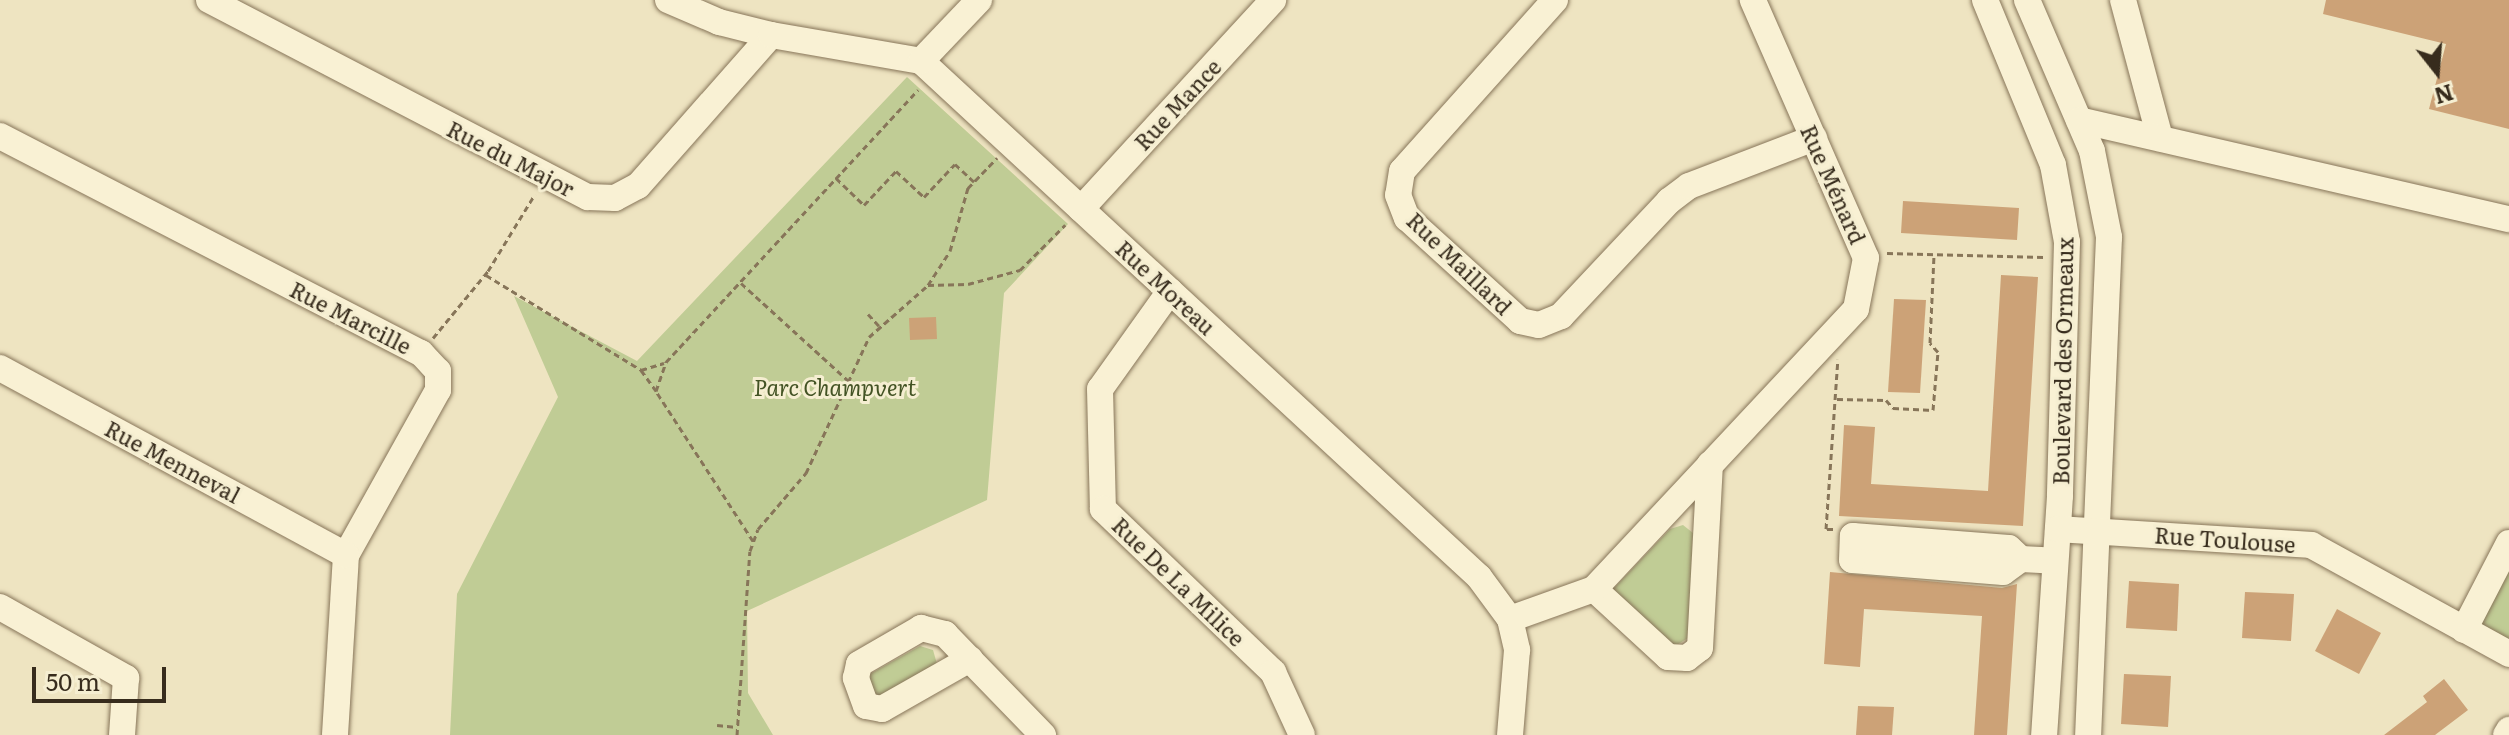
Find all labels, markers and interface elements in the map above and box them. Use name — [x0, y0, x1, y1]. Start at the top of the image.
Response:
north arrow — [2397, 32, 2477, 112]
street label: Rue Mance — [1128, 53, 1226, 155]
text: N — [2431, 77, 2458, 114]
street label: Rue du Major — [443, 115, 579, 201]
street label: Rue Ménard — [1796, 120, 1872, 248]
street label: Rue Maillard — [1402, 206, 1518, 320]
street label: Rue Moreau — [1111, 234, 1221, 340]
street label: Boulevard des Ormeaux — [2047, 237, 2077, 485]
street label: Rue Marcille — [286, 275, 416, 359]
park label: Parc Champvert — [754, 374, 916, 400]
street label: Rue Menneval — [101, 414, 245, 508]
street label: Rue De La Milice — [1107, 511, 1251, 651]
street label: Rue Toulouse — [2154, 521, 2296, 557]
scale bar — [36, 651, 170, 701]
text: 50 m — [46, 663, 100, 698]

